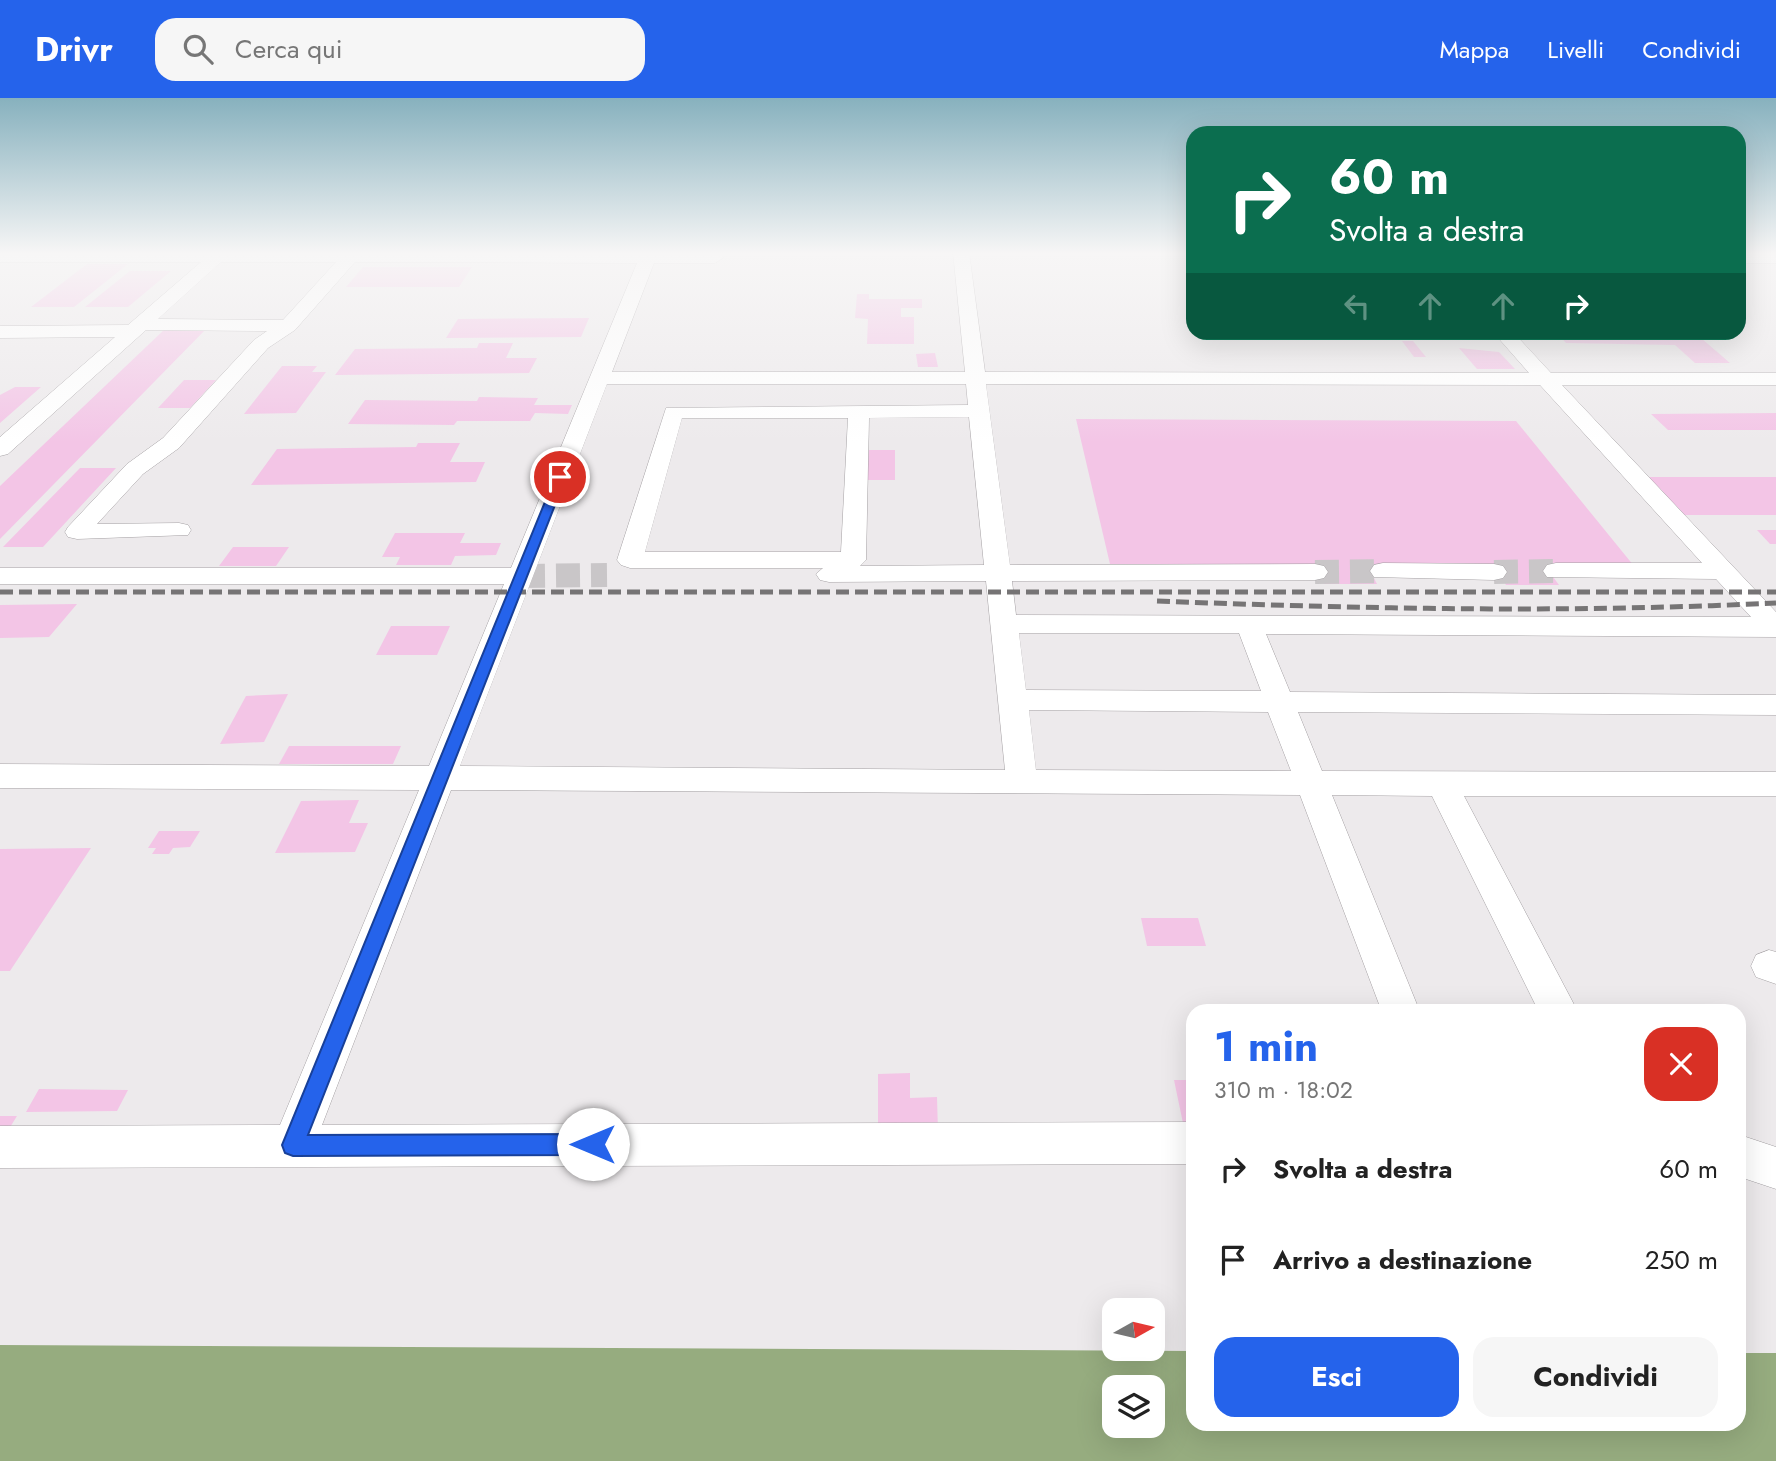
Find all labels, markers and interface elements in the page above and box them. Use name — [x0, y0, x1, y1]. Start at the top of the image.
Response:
search box — [155, 18, 645, 81]
text: Drivr — [35, 26, 113, 73]
icon: search — [179, 30, 217, 68]
text: Cerca qui — [235, 30, 343, 68]
text: Mappa — [1439, 32, 1509, 67]
text: Livelli — [1547, 32, 1604, 67]
text: Condividi — [1642, 32, 1741, 67]
text: 60 m — [1329, 142, 1449, 212]
icon: right — [1214, 154, 1305, 245]
text: Svolta a destra — [1329, 207, 1524, 253]
icon: left — [1338, 287, 1376, 325]
icon: ahead — [1411, 287, 1449, 325]
icon: ahead — [1484, 287, 1522, 325]
icon: right — [1557, 287, 1595, 325]
pin — [530, 447, 590, 507]
icon: arrive — [541, 458, 579, 496]
text: 1 min — [1214, 1016, 1318, 1077]
button: close — [1644, 1027, 1718, 1101]
text: 310 m · 18:02 — [1214, 1073, 1353, 1107]
position arrow — [556, 1107, 630, 1181]
icon: right — [1214, 1150, 1252, 1188]
text: Svolta a destra — [1273, 1150, 1453, 1188]
text: 60 m — [1659, 1150, 1718, 1188]
icon: arrive — [1214, 1241, 1252, 1279]
text: Arrivo a destinazione — [1273, 1241, 1532, 1279]
text: 250 m — [1645, 1241, 1718, 1279]
north arrow — [1102, 1298, 1166, 1362]
map controls — [1102, 1298, 1165, 1438]
button: Esci — [1214, 1337, 1459, 1417]
button: Condividi — [1473, 1337, 1718, 1417]
button: layers — [1102, 1375, 1165, 1438]

